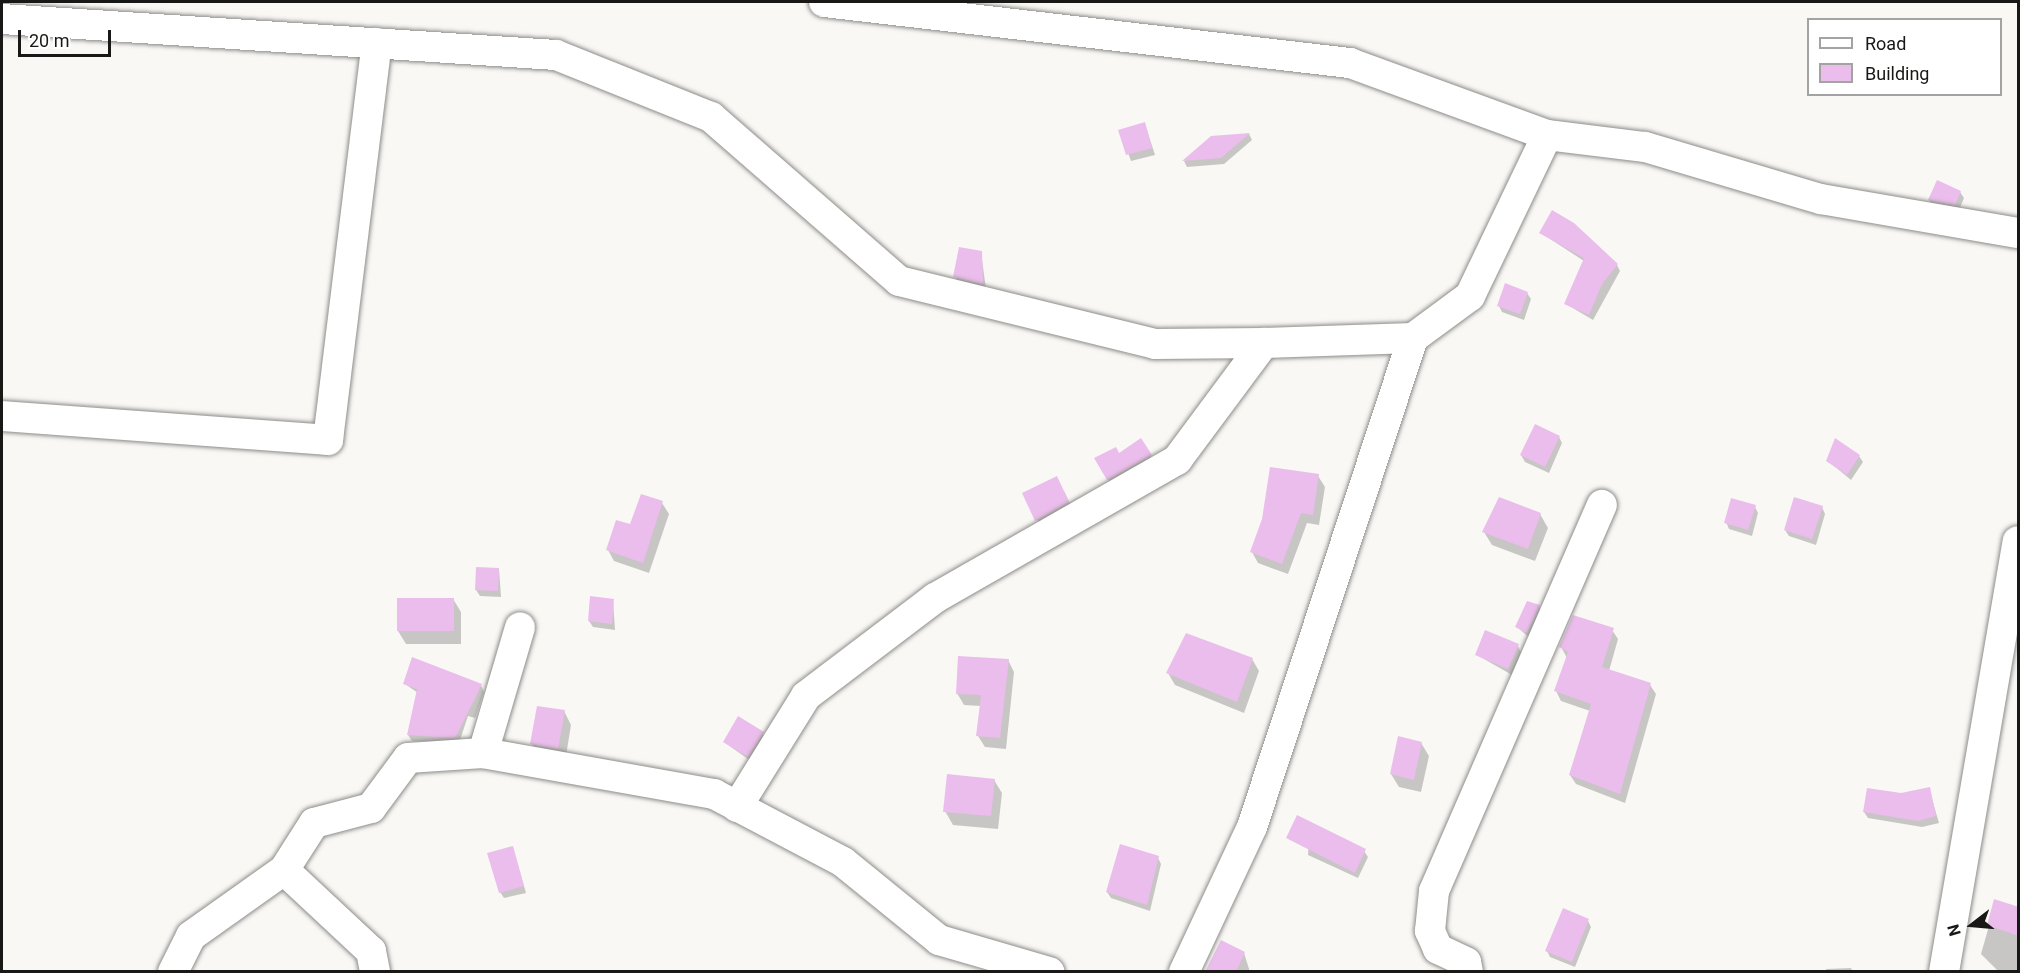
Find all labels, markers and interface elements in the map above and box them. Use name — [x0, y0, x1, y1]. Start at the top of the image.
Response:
scale bar — [21, 18, 114, 56]
legend — [1807, 18, 2002, 96]
text: 20 m — [29, 30, 69, 51]
text: Road — [1865, 33, 1906, 54]
text: Building — [1865, 63, 1929, 84]
north arrow — [1942, 895, 2002, 955]
text: N — [1944, 922, 1965, 938]

